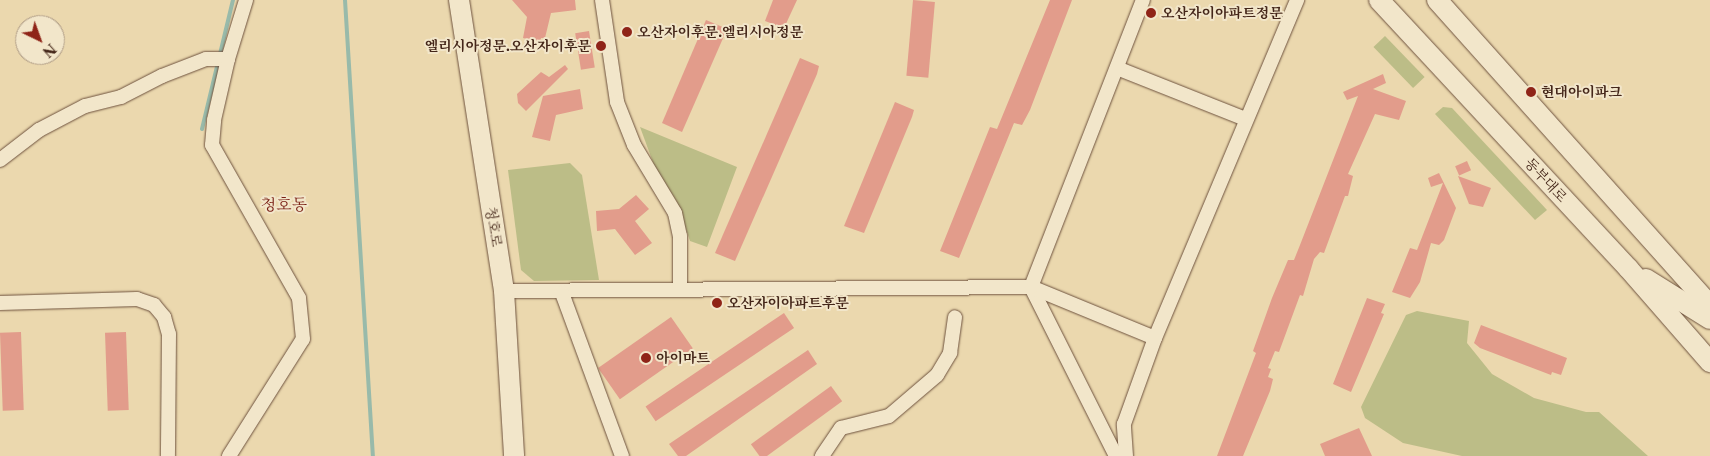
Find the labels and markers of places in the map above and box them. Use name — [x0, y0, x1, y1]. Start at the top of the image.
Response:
place label: 오산자이아파트정문 — [1161, 5, 1283, 21]
marker: 오산자이아파트정문 — [1145, 7, 1157, 19]
place label: 오산자이후문.엘리시아정문 — [637, 24, 803, 40]
marker: 오산자이후문.엘리시아정문 — [621, 26, 633, 38]
place label: 엘리시아정문.오산자이후문 — [425, 38, 591, 54]
marker: 엘리시아정문.오산자이후문 — [595, 40, 607, 52]
place label: 현대아이파크 — [1541, 84, 1622, 100]
marker: 현대아이파크 — [1525, 86, 1537, 98]
place label: 오산자이아파트후문 — [727, 295, 849, 311]
marker: 오산자이아파트후문 — [711, 297, 723, 309]
place label: 아이마트 — [656, 350, 710, 366]
marker: 아이마트 — [640, 352, 652, 364]

